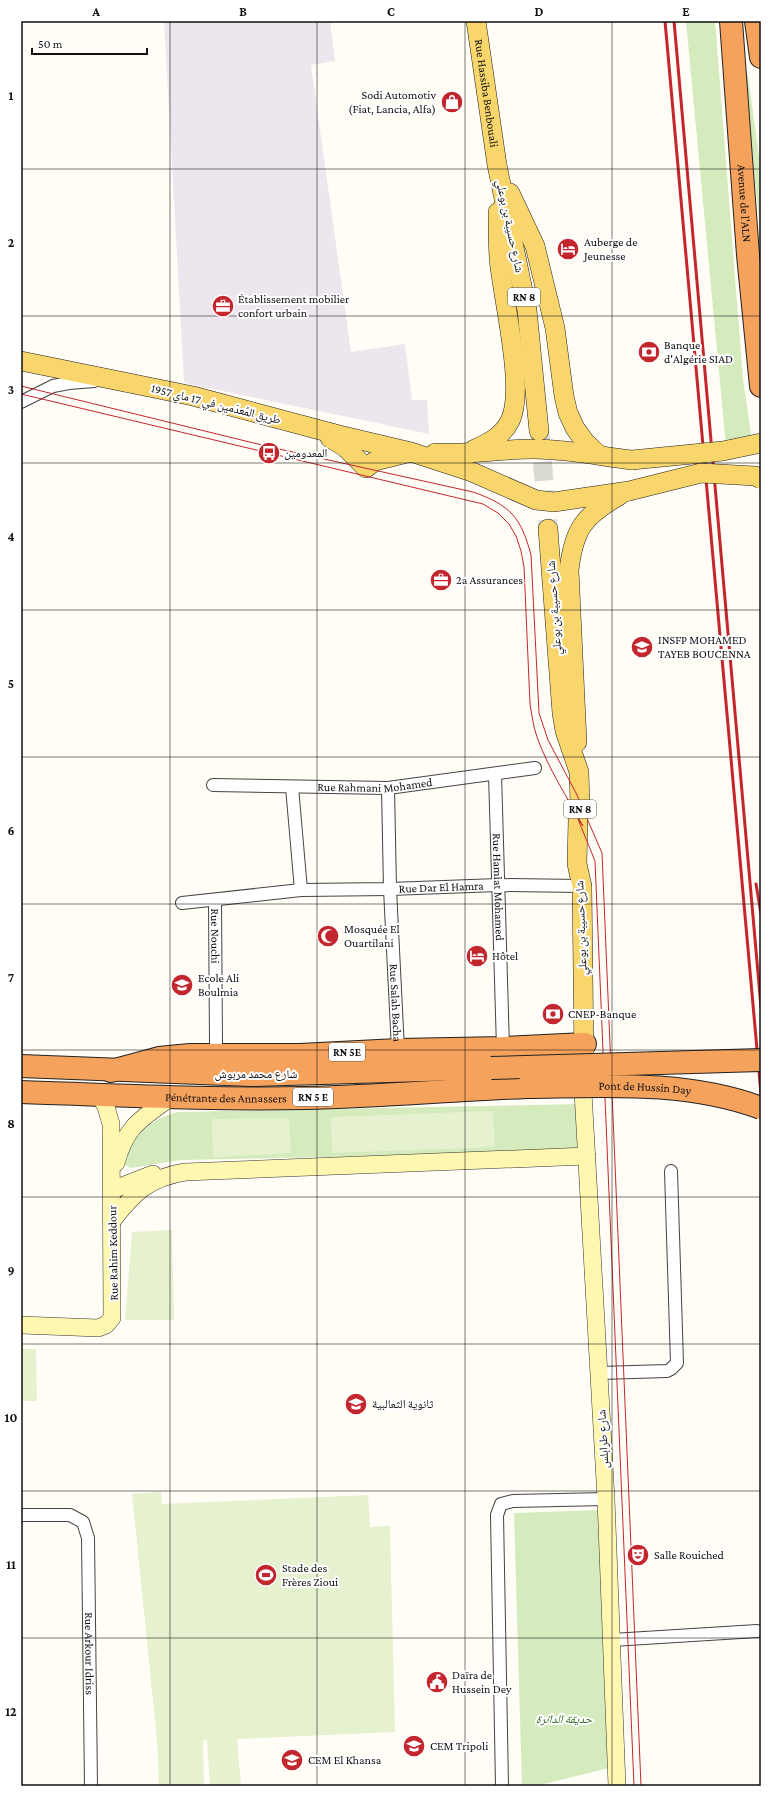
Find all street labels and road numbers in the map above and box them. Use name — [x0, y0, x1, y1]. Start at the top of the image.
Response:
street label: Rue Hassiba Benbouali — [472, 38, 501, 148]
street label: Avenue de l'ALN — [734, 164, 754, 243]
street label: شارع حسيبة بن بوعلي — [490, 178, 527, 275]
road number: RN 8 — [508, 288, 540, 306]
street label: طريق المُعدَمين في 17 ماي 1957 — [149, 381, 282, 430]
street label: شارع حسيبة بن بوعلي — [544, 560, 567, 656]
street label: Rue Rahmani Mohamed — [317, 775, 434, 796]
road number: RN 8 — [564, 800, 596, 818]
street label: Rue Hamlat Mohamed — [490, 833, 507, 942]
street label: Rue Dar El Hamra — [398, 879, 484, 896]
street label: شارع حسيبة بن بوعلي — [572, 880, 593, 976]
street label: Rue Nouchi — [208, 908, 222, 964]
street label: Rue Salah Bacha — [387, 963, 405, 1043]
road number: RN 5E — [329, 1043, 365, 1061]
street label: شارع محمد مربوش — [215, 1067, 298, 1082]
street label: Pont de Hussin Day — [599, 1079, 693, 1098]
road number: RN 5 E — [293, 1088, 333, 1106]
street label: Pénétrante des Annassers — [165, 1090, 287, 1105]
street label: Rue Rahim Keddour — [105, 1205, 121, 1301]
street label: شارع طرابلس — [594, 1409, 613, 1469]
street label: Rue Arkour Idriss — [82, 1612, 97, 1695]

